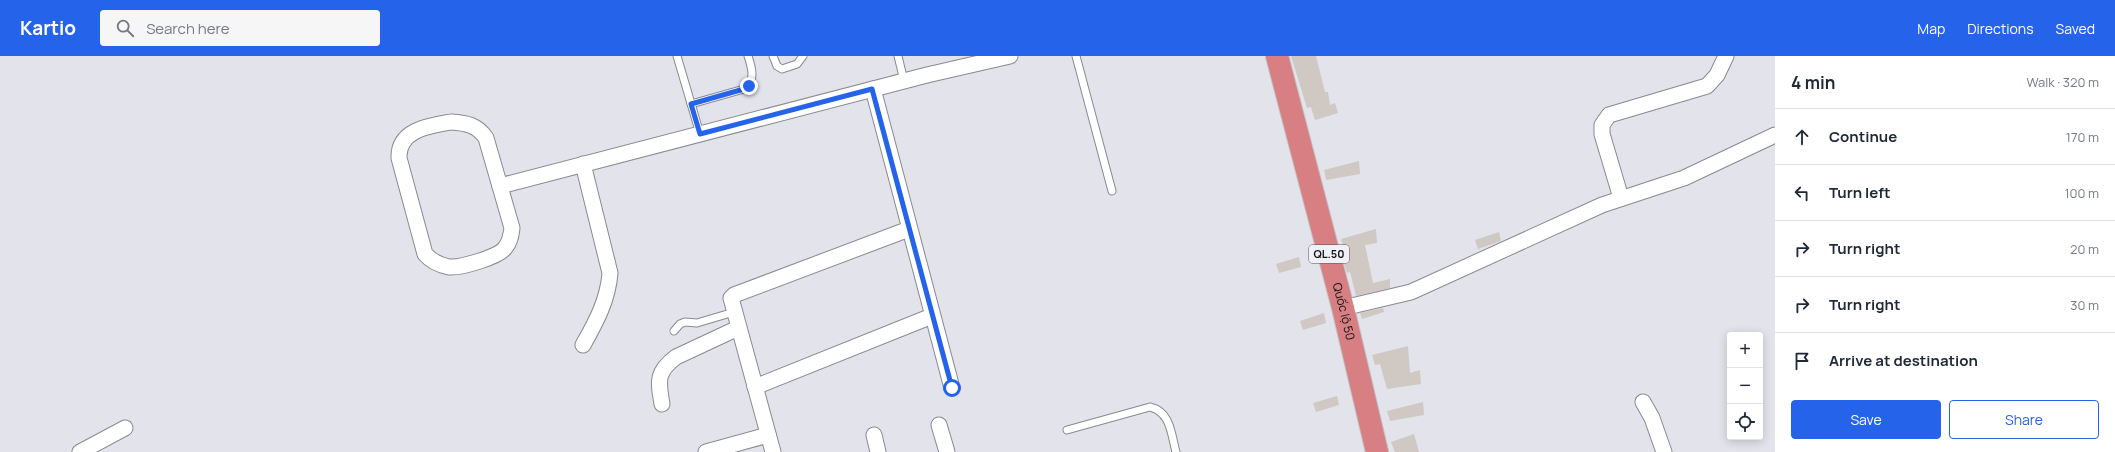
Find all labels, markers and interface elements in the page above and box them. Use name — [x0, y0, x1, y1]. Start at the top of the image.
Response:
search box — [100, 10, 380, 46]
text: Kartio — [20, 15, 76, 41]
icon: search — [114, 17, 136, 39]
text: Search here — [146, 18, 230, 39]
text: Map — [1917, 19, 1945, 38]
text: Directions — [1967, 19, 2034, 38]
text: Saved — [2056, 19, 2095, 38]
text: 4 min — [1791, 71, 1835, 94]
text: Walk · 320 m — [2026, 73, 2099, 91]
route end — [740, 77, 758, 95]
icon: ahead — [1791, 126, 1813, 148]
text: Continue — [1829, 126, 1897, 147]
text: 170 m — [2066, 128, 2099, 146]
icon: left — [1791, 182, 1813, 204]
text: Turn left — [1829, 182, 1891, 203]
text: 100 m — [2064, 184, 2099, 202]
icon: right — [1791, 238, 1813, 260]
text: Turn right — [1829, 238, 1900, 259]
text: 20 m — [2070, 240, 2099, 258]
road number: QL.50 — [1309, 245, 1349, 263]
street label: Quốc lộ 50 — [1329, 281, 1359, 342]
icon: right — [1791, 294, 1813, 316]
text: Turn right — [1829, 294, 1900, 315]
text: 30 m — [2070, 296, 2099, 314]
map controls — [1727, 332, 1763, 440]
button: + — [1727, 332, 1763, 368]
icon: arrive — [1791, 350, 1813, 372]
text: Arrive at destination — [1829, 350, 1978, 371]
button: − — [1727, 368, 1763, 404]
route start — [943, 379, 961, 397]
button: Save — [1791, 400, 1941, 439]
button: Share — [1949, 400, 2099, 439]
button: locate — [1727, 404, 1763, 440]

